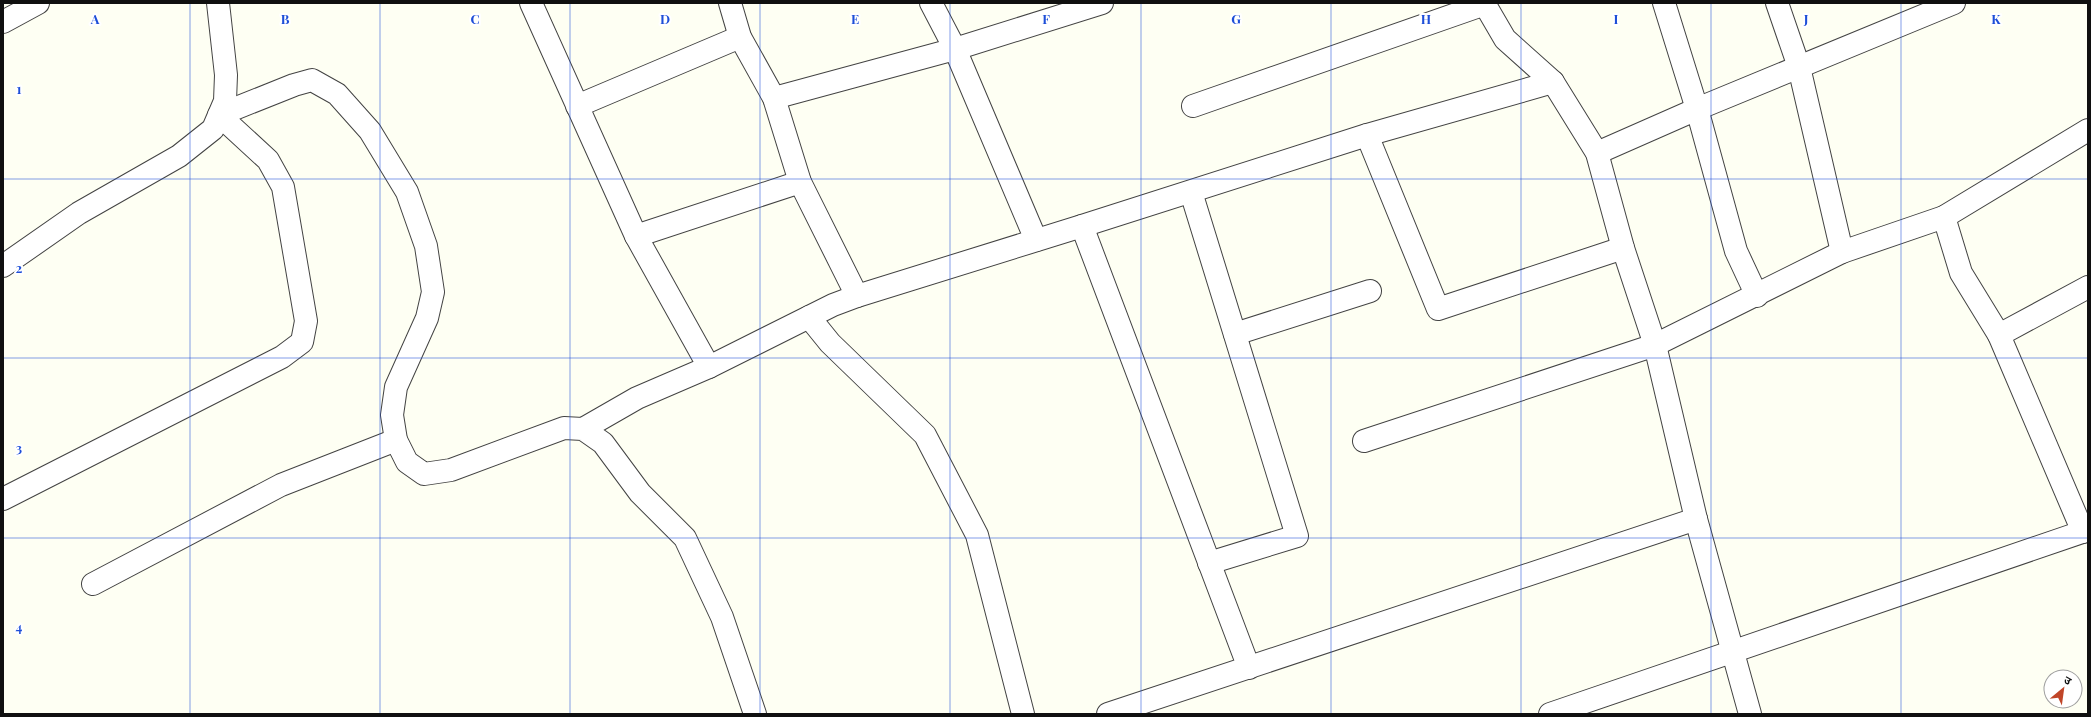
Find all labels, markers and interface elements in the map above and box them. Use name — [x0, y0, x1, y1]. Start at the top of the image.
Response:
text: A — [90, 10, 100, 27]
text: B — [281, 10, 290, 27]
text: C — [470, 10, 480, 27]
text: D — [660, 10, 670, 27]
text: E — [851, 10, 859, 27]
text: F — [1042, 10, 1050, 27]
text: G — [1231, 10, 1241, 27]
text: H — [1421, 10, 1431, 27]
text: I — [1614, 10, 1619, 27]
text: J — [1803, 10, 1809, 27]
text: K — [1991, 10, 2001, 27]
text: 1 — [17, 80, 22, 97]
text: 2 — [16, 259, 23, 276]
text: 3 — [16, 439, 22, 456]
text: 4 — [16, 618, 23, 635]
north arrow — [2043, 669, 2083, 709]
text: उ — [2062, 672, 2075, 688]

